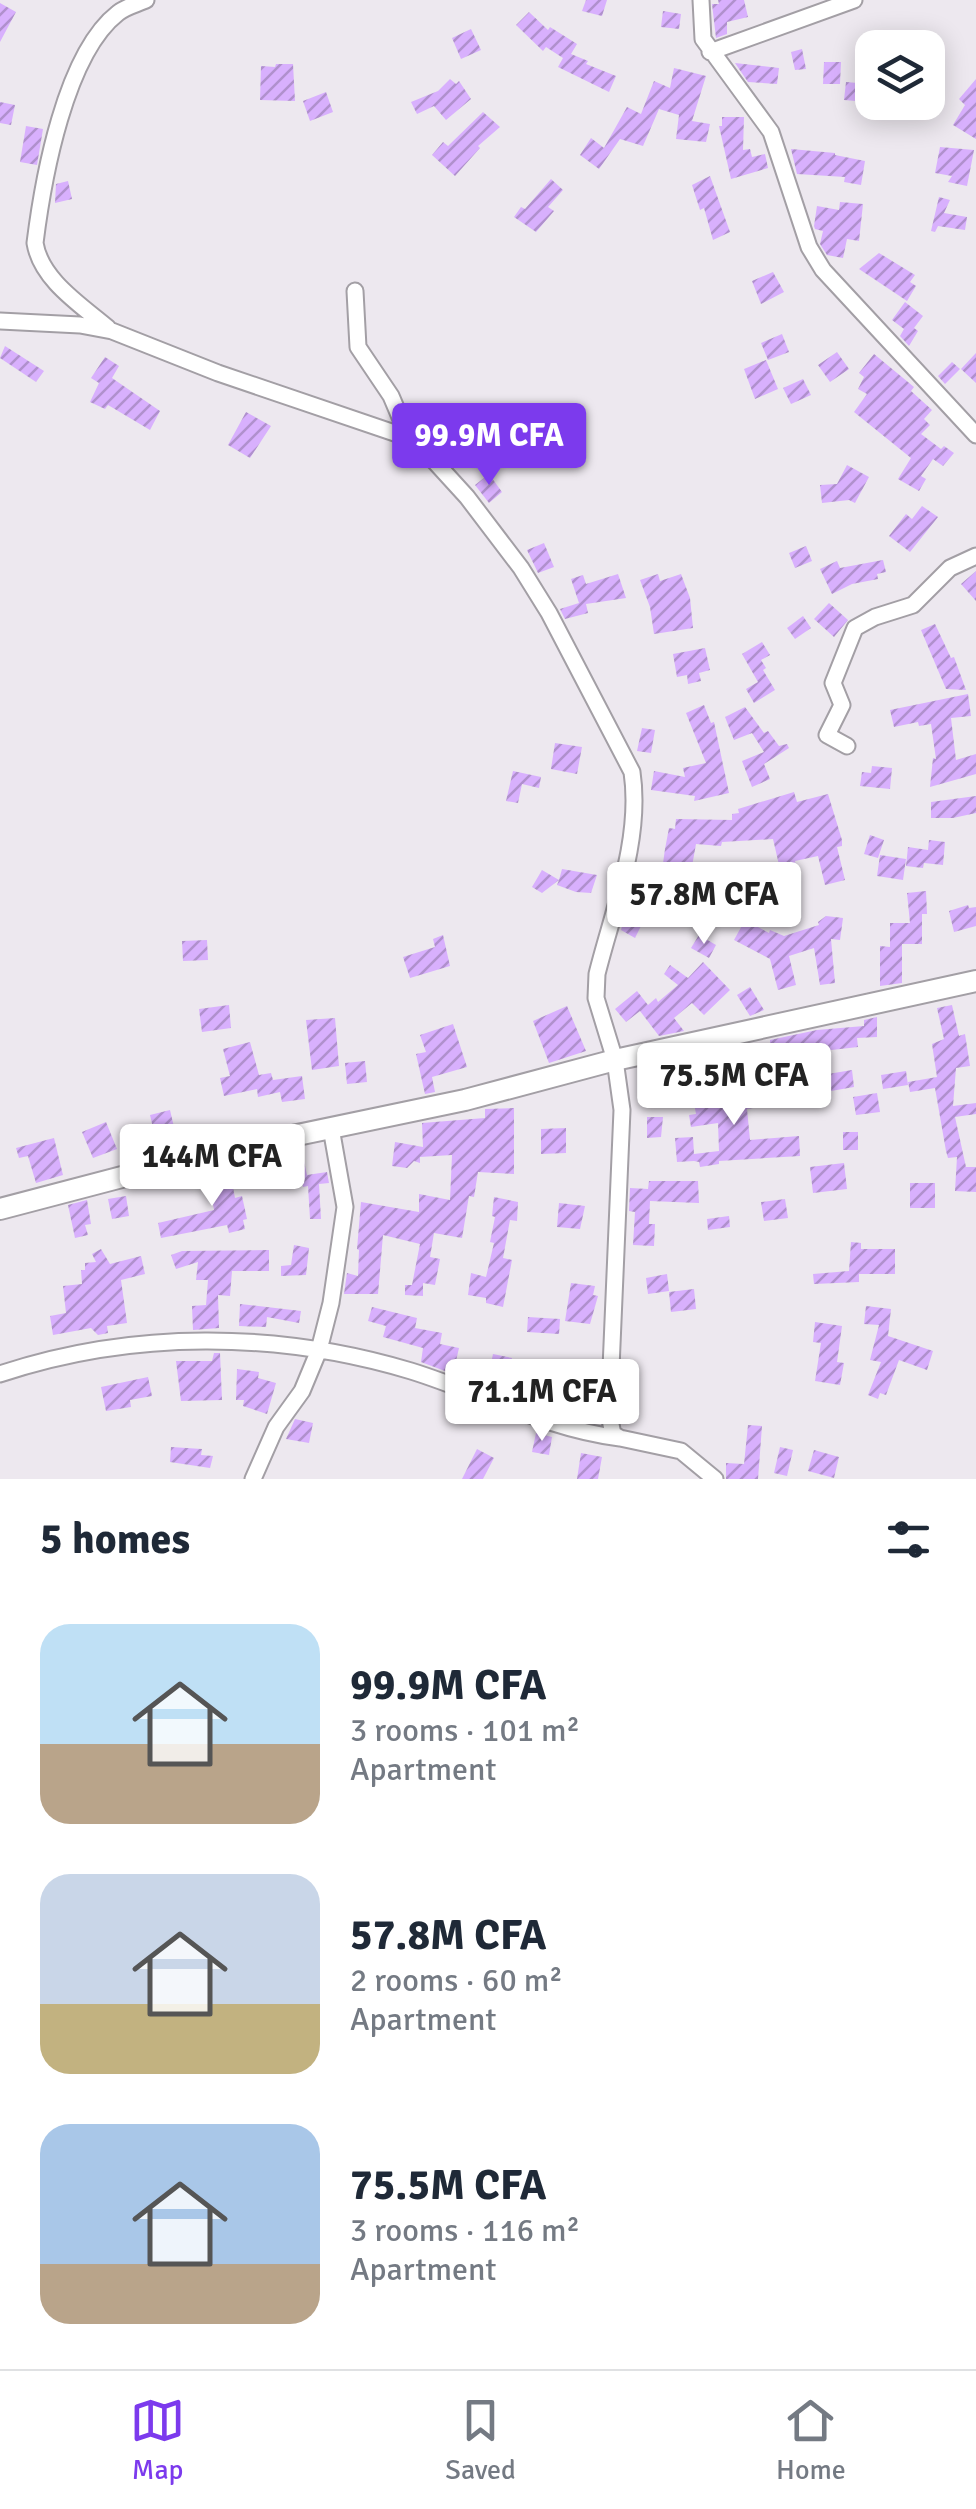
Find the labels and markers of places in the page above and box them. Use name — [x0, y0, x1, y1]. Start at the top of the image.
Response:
pin: 99.9M CFA — [375, 403, 603, 488]
pin: 57.8M CFA — [590, 862, 818, 947]
pin: 75.5M CFA — [620, 1043, 848, 1128]
pin: 144M CFA — [109, 1124, 315, 1209]
pin: 71.1M CFA — [428, 1359, 656, 1444]

